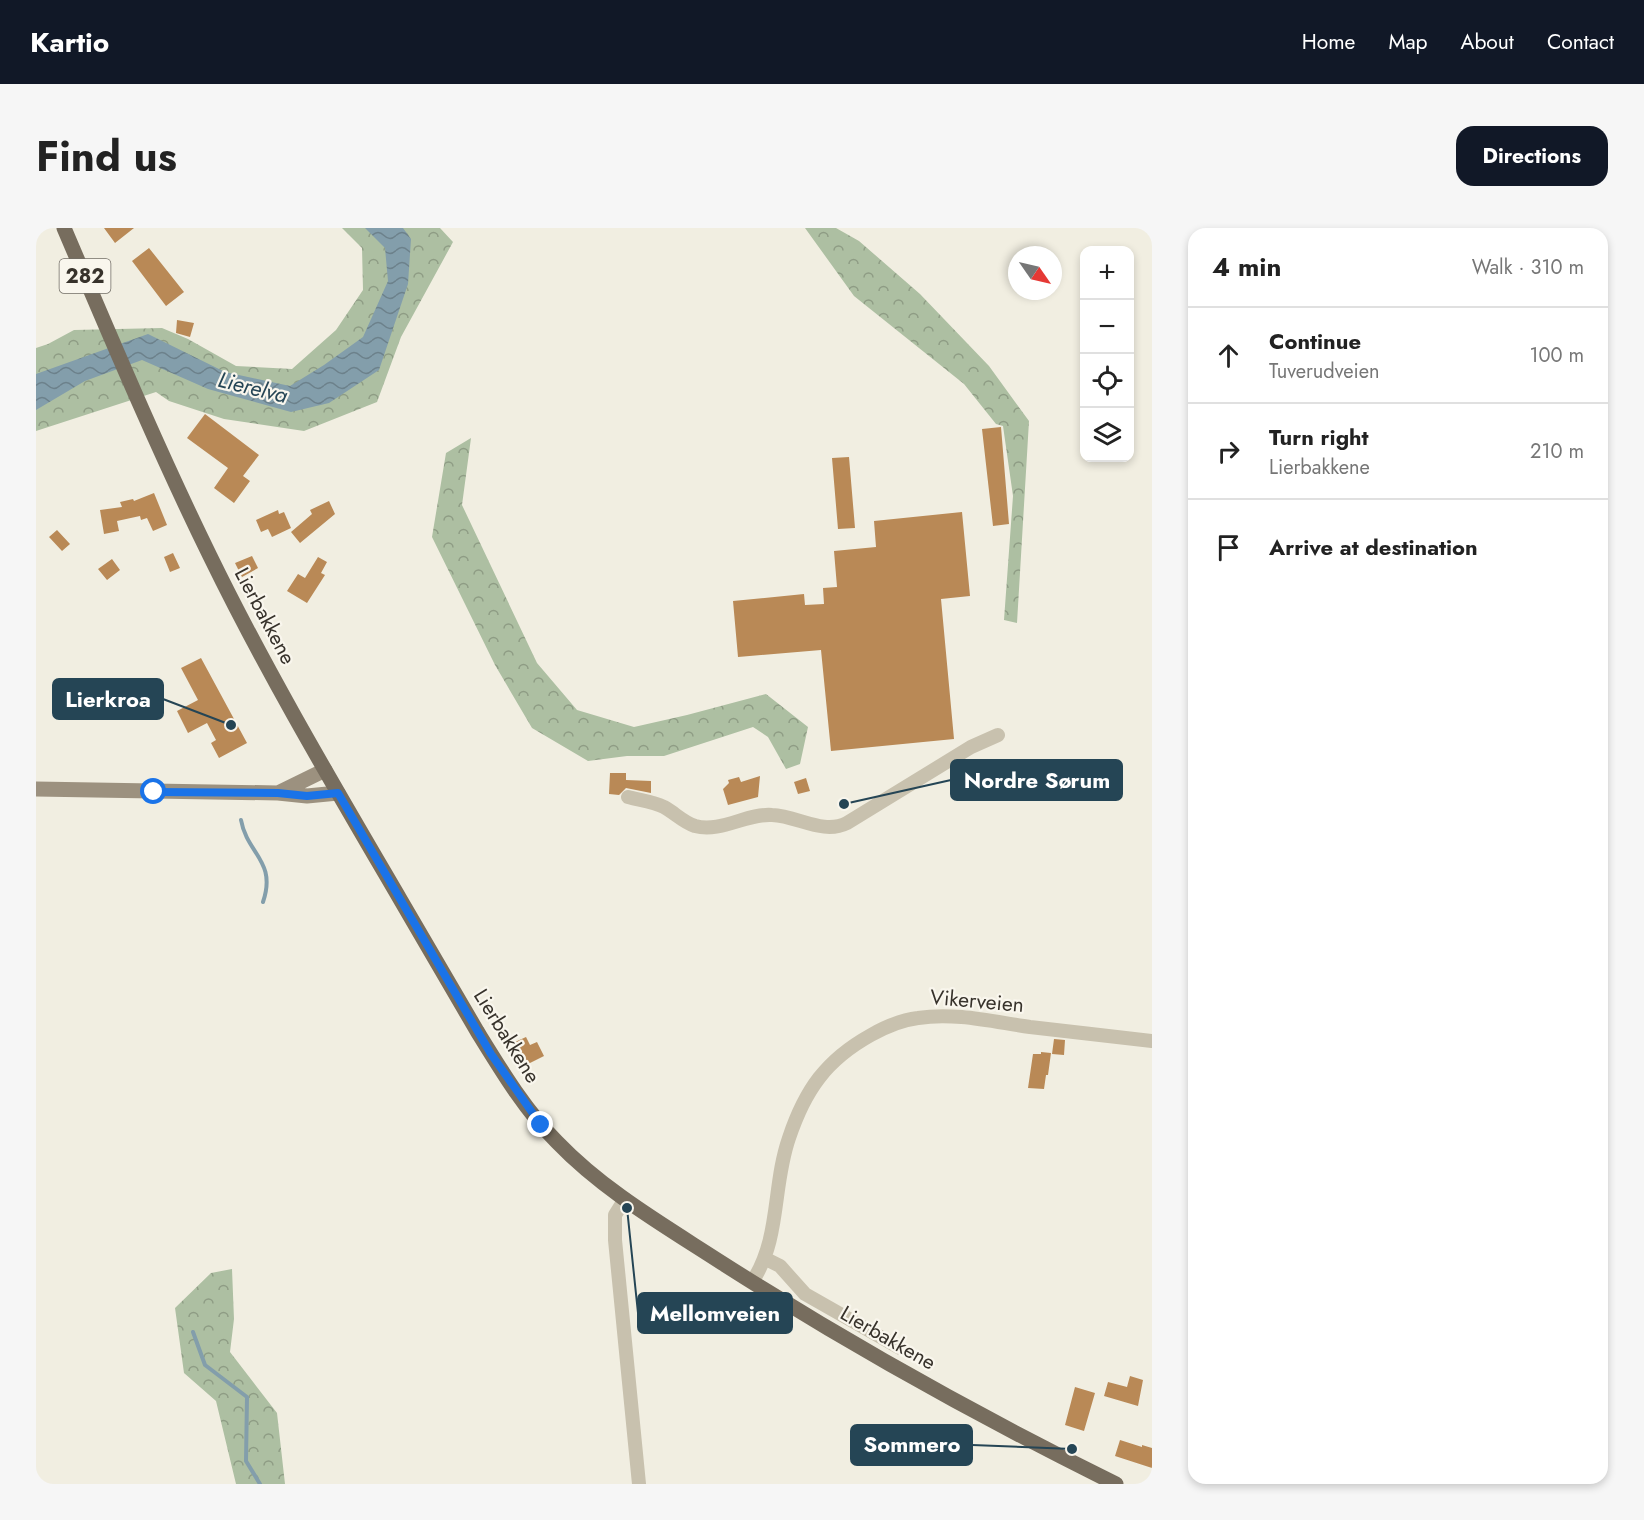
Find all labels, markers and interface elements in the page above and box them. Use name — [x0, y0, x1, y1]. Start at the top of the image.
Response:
text: Kartio — [30, 22, 109, 63]
text: Home — [1302, 27, 1355, 57]
text: Map — [1388, 27, 1428, 57]
text: About — [1461, 27, 1514, 57]
text: Contact — [1547, 27, 1614, 57]
text: Find us — [36, 126, 177, 187]
button: Directions — [1456, 126, 1608, 186]
north arrow — [1008, 246, 1062, 300]
map controls — [1080, 246, 1134, 462]
button: + — [1080, 246, 1134, 300]
text: 4 min — [1212, 248, 1281, 286]
text: Walk · 310 m — [1472, 253, 1584, 282]
road number: 282 — [59, 259, 110, 293]
button: − — [1080, 300, 1134, 354]
text: Continue — [1269, 325, 1361, 357]
icon: ahead — [1212, 339, 1245, 372]
text: 100 m — [1529, 341, 1584, 370]
button: locate — [1080, 354, 1134, 408]
text: Tuverudveien — [1269, 357, 1380, 386]
water label: Lierelva — [215, 363, 291, 411]
button: layers — [1080, 408, 1134, 462]
text: Turn right — [1269, 421, 1369, 453]
icon: right — [1212, 435, 1245, 468]
text: 210 m — [1530, 437, 1584, 466]
text: Lierbakkene — [1269, 453, 1370, 482]
icon: arrive — [1212, 531, 1245, 564]
text: Arrive at destination — [1269, 531, 1478, 563]
street label: Lierbakkene — [227, 562, 303, 670]
callout: Lierkroa — [53, 679, 163, 719]
text: Lierkroa — [65, 683, 151, 715]
callout: Nordre Sørum — [951, 760, 1122, 800]
text: Nordre Sørum — [964, 764, 1110, 796]
route start — [140, 778, 166, 804]
street label: Vikerveien — [929, 982, 1025, 1020]
street label: Lierbakkene — [466, 983, 548, 1089]
route end — [527, 1111, 553, 1137]
callout: Mellomveien — [638, 1293, 792, 1333]
text: Mellomveien — [650, 1297, 780, 1329]
street label: Lierbakkene — [835, 1299, 941, 1378]
callout: Sommero — [851, 1425, 972, 1465]
text: Sommero — [863, 1428, 961, 1460]

